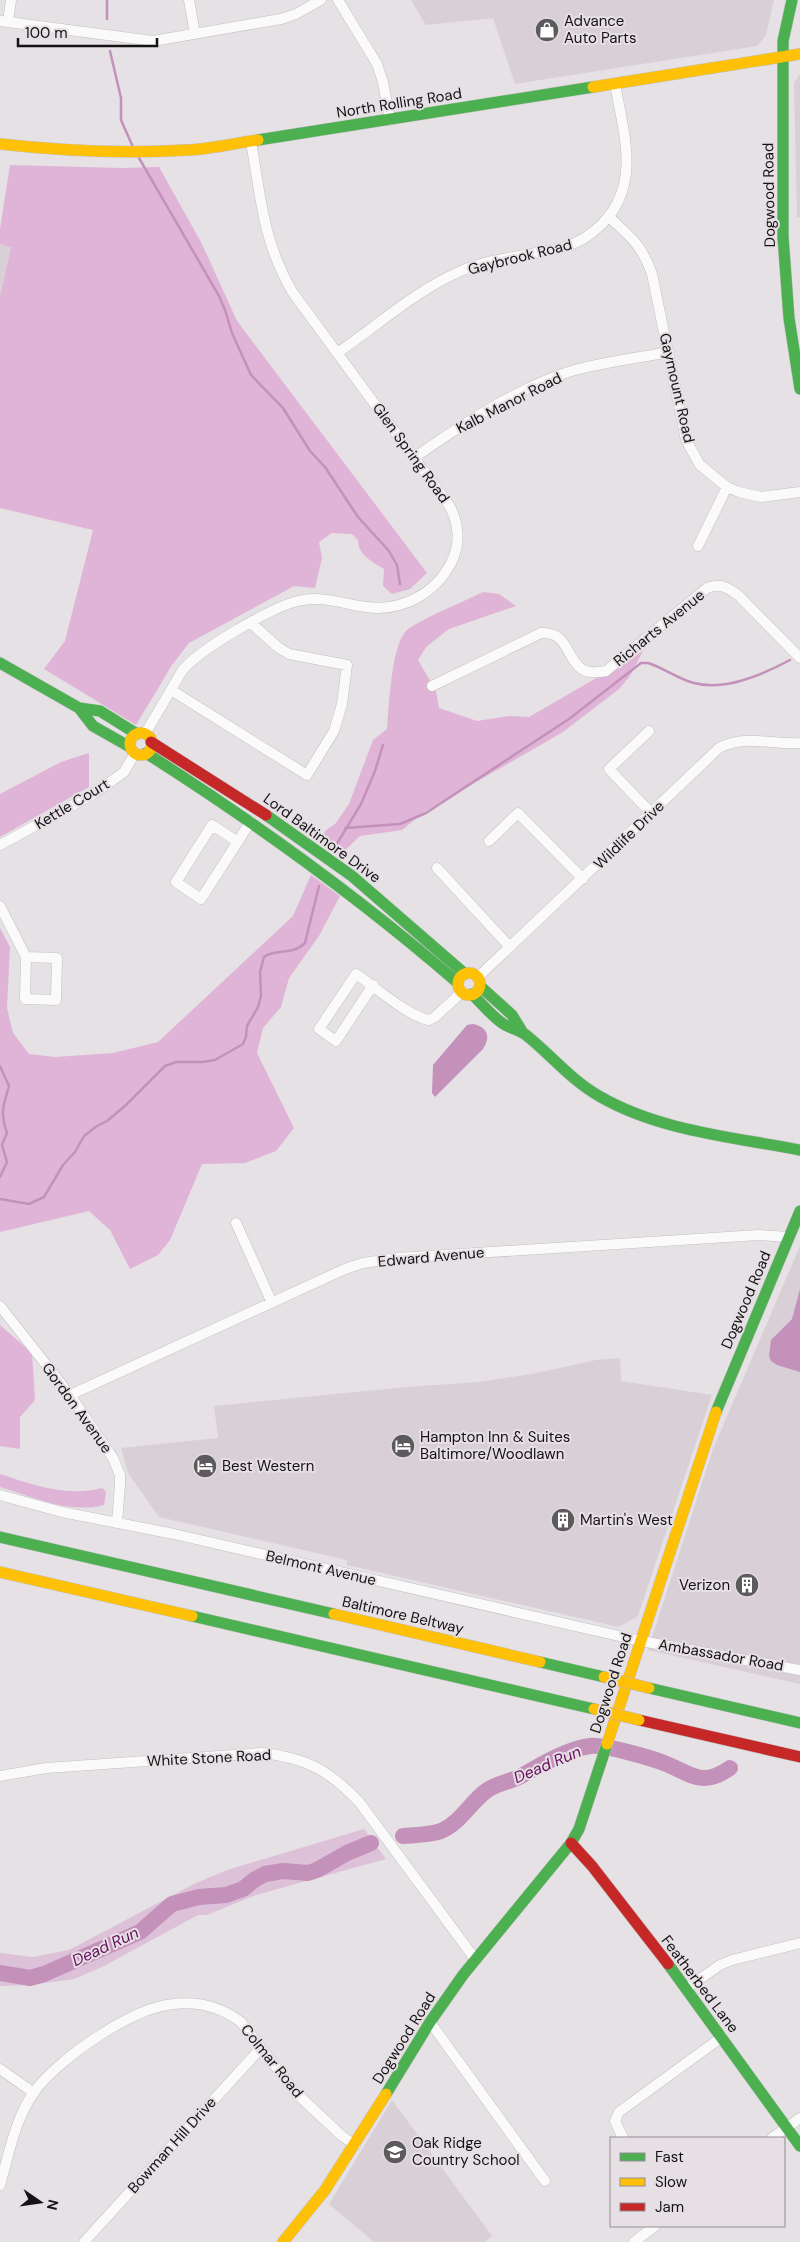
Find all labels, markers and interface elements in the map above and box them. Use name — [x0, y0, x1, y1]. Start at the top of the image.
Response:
place label: Advance Auto Parts — [564, 11, 636, 48]
scale bar — [18, 15, 156, 47]
shop icon: Advance Auto Parts — [534, 17, 560, 43]
text: 100 m — [25, 23, 68, 43]
street label: North Rolling Road — [335, 83, 463, 123]
street label: Dogwood Road — [758, 143, 780, 247]
street label: Gaybrook Road — [466, 234, 574, 280]
street label: Gaymount Road — [655, 331, 699, 445]
street label: Kalb Manor Road — [453, 368, 565, 438]
street label: Glen Spring Road — [368, 399, 454, 507]
street label: Richarts Avenue — [609, 585, 709, 671]
street label: Kettle Court — [31, 774, 113, 834]
street label: Lord Baltimore Drive — [259, 789, 385, 887]
street label: Wildlife Drive — [589, 796, 669, 874]
street label: Edward Avenue — [377, 1242, 485, 1272]
street label: Dogwood Road — [716, 1248, 776, 1352]
street label: Gordon Avenue — [37, 1359, 117, 1457]
place label: Hampton Inn & Suites Baltimore/Woodlawn — [420, 1427, 570, 1464]
hotel icon: Hampton Inn & Suites Baltimore/Woodlawn — [390, 1433, 416, 1459]
hotel icon: Best Western — [192, 1453, 218, 1479]
place label: Best Western — [222, 1456, 314, 1476]
building icon: Martin's West — [550, 1507, 576, 1533]
place label: Martin's West — [580, 1510, 673, 1530]
street label: Belmont Avenue — [264, 1546, 378, 1590]
building icon: Verizon — [734, 1572, 760, 1598]
place label: Verizon — [679, 1575, 730, 1595]
street label: Baltimore Beltway — [340, 1591, 466, 1639]
street label: Dogwood Road — [585, 1630, 637, 1736]
street label: Ambassador Road — [657, 1634, 785, 1676]
water label: Dead Run — [510, 1741, 584, 1788]
street label: White Stone Road — [146, 1745, 272, 1771]
water label: Dead Run — [68, 1922, 142, 1971]
street label: Featherbed Lane — [657, 1931, 743, 2037]
street label: Dogwood Road — [368, 1988, 440, 2088]
street label: Colmar Road — [236, 2020, 308, 2102]
street label: Bowman Hill Drive — [123, 2093, 221, 2197]
place label: Oak Ridge Country School — [412, 2133, 520, 2170]
legend — [610, 2137, 785, 2227]
school or university icon: Oak Ridge Country School — [382, 2139, 408, 2165]
text: Fast — [655, 2147, 684, 2167]
text: Slow — [655, 2172, 688, 2192]
north arrow — [15, 2177, 65, 2227]
text: Jam — [655, 2197, 684, 2217]
text: N — [43, 2198, 63, 2212]

